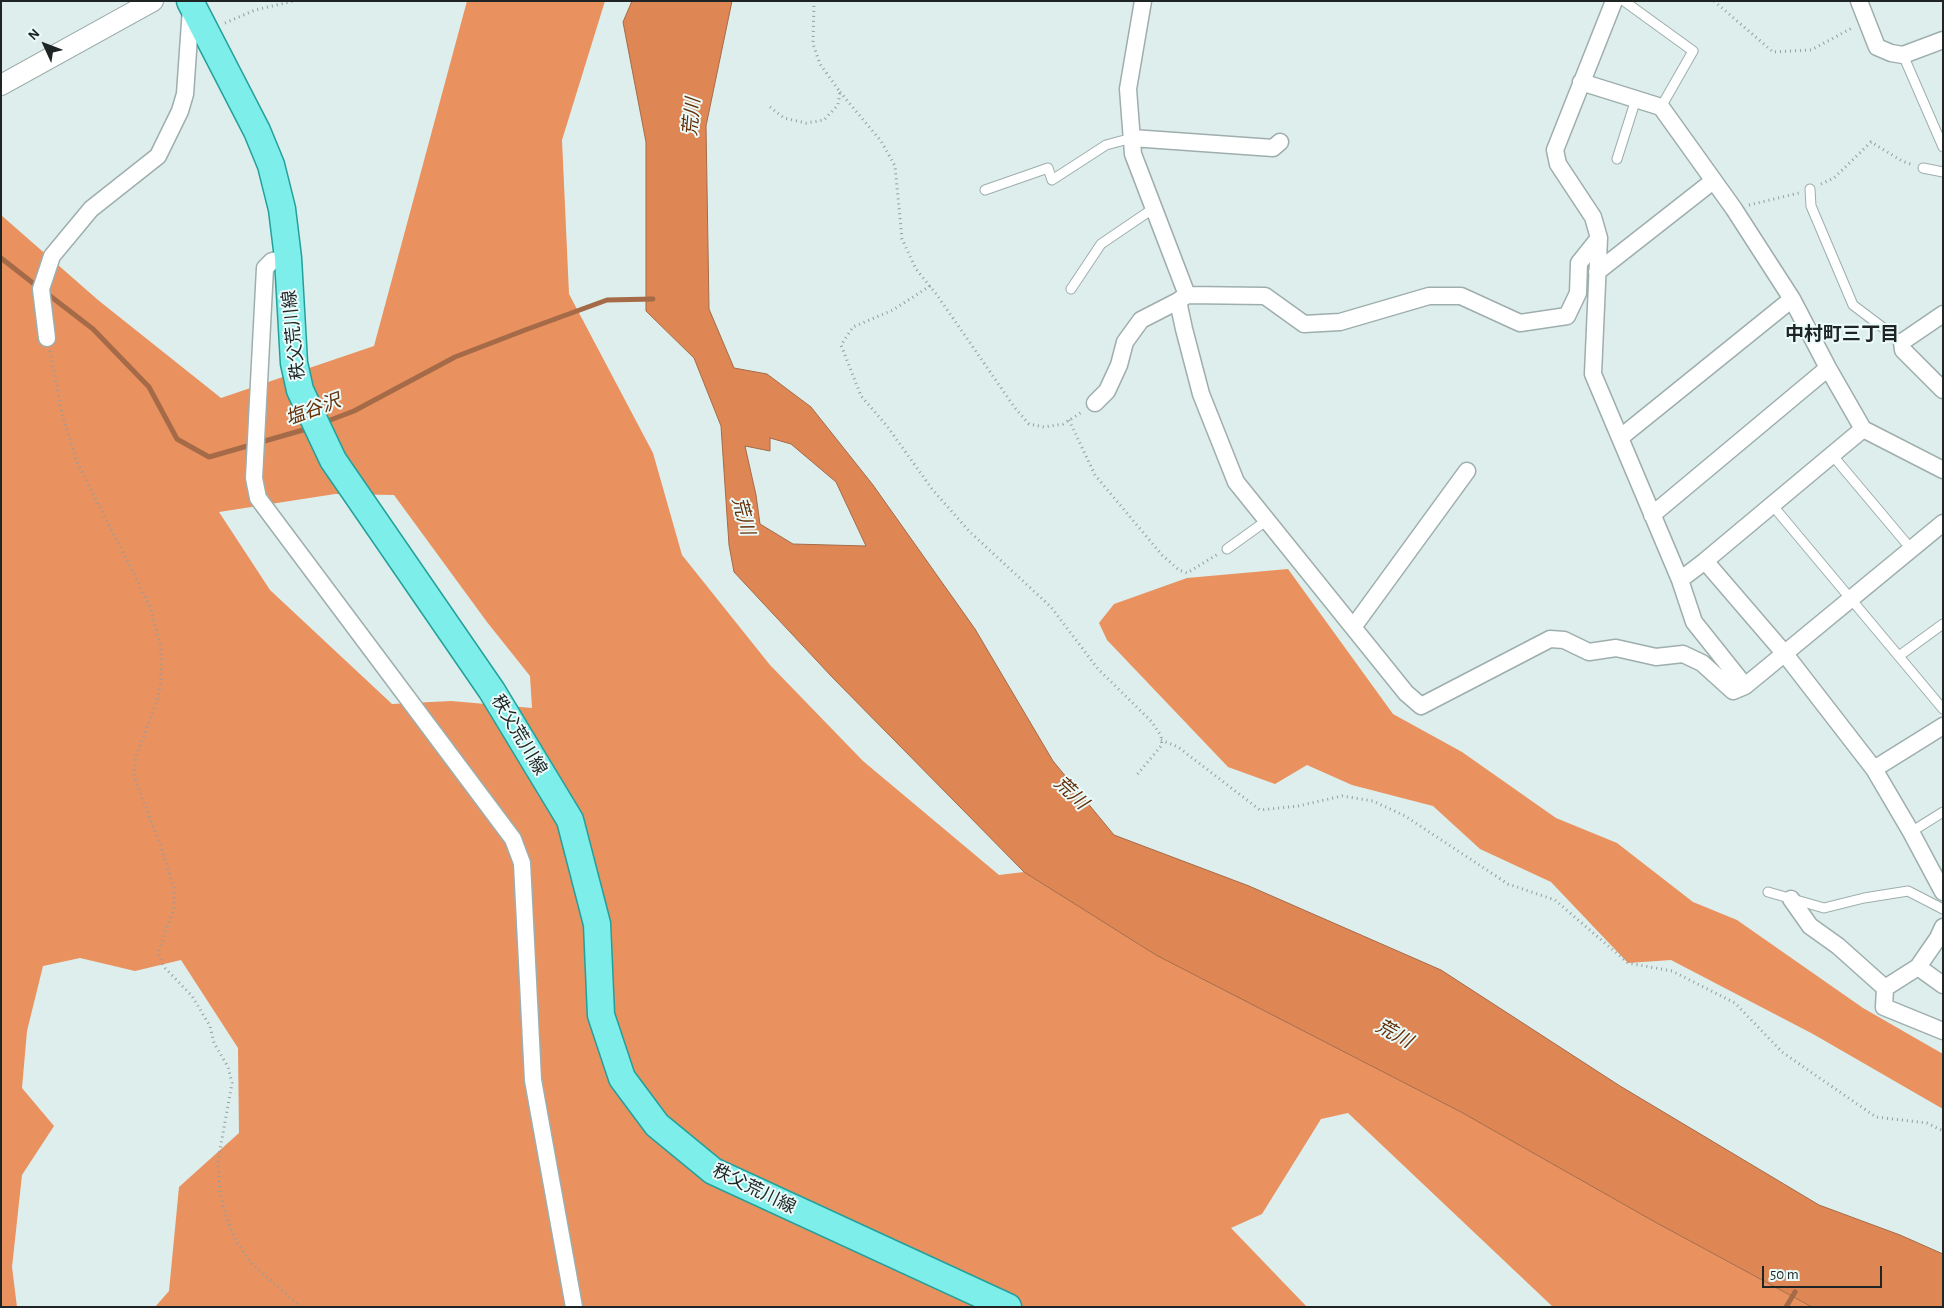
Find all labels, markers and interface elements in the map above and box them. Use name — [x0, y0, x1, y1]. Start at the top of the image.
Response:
north arrow — [20, 20, 70, 70]
text: N — [26, 26, 42, 43]
water label: 荒川 — [679, 97, 705, 137]
street label: 秩父荒川線 — [279, 289, 309, 381]
district label: 中村町三丁目 — [1785, 323, 1899, 345]
water label: 塩谷沢 — [282, 390, 344, 430]
water label: 荒川 — [727, 495, 759, 537]
street label: 秩父荒川線 — [487, 691, 551, 779]
water label: 荒川 — [1049, 772, 1093, 814]
water label: 荒川 — [1372, 1015, 1416, 1053]
street label: 秩父荒川線 — [709, 1160, 799, 1218]
scale bar — [1764, 1256, 1884, 1288]
text: 50 m — [1770, 1267, 1799, 1282]

